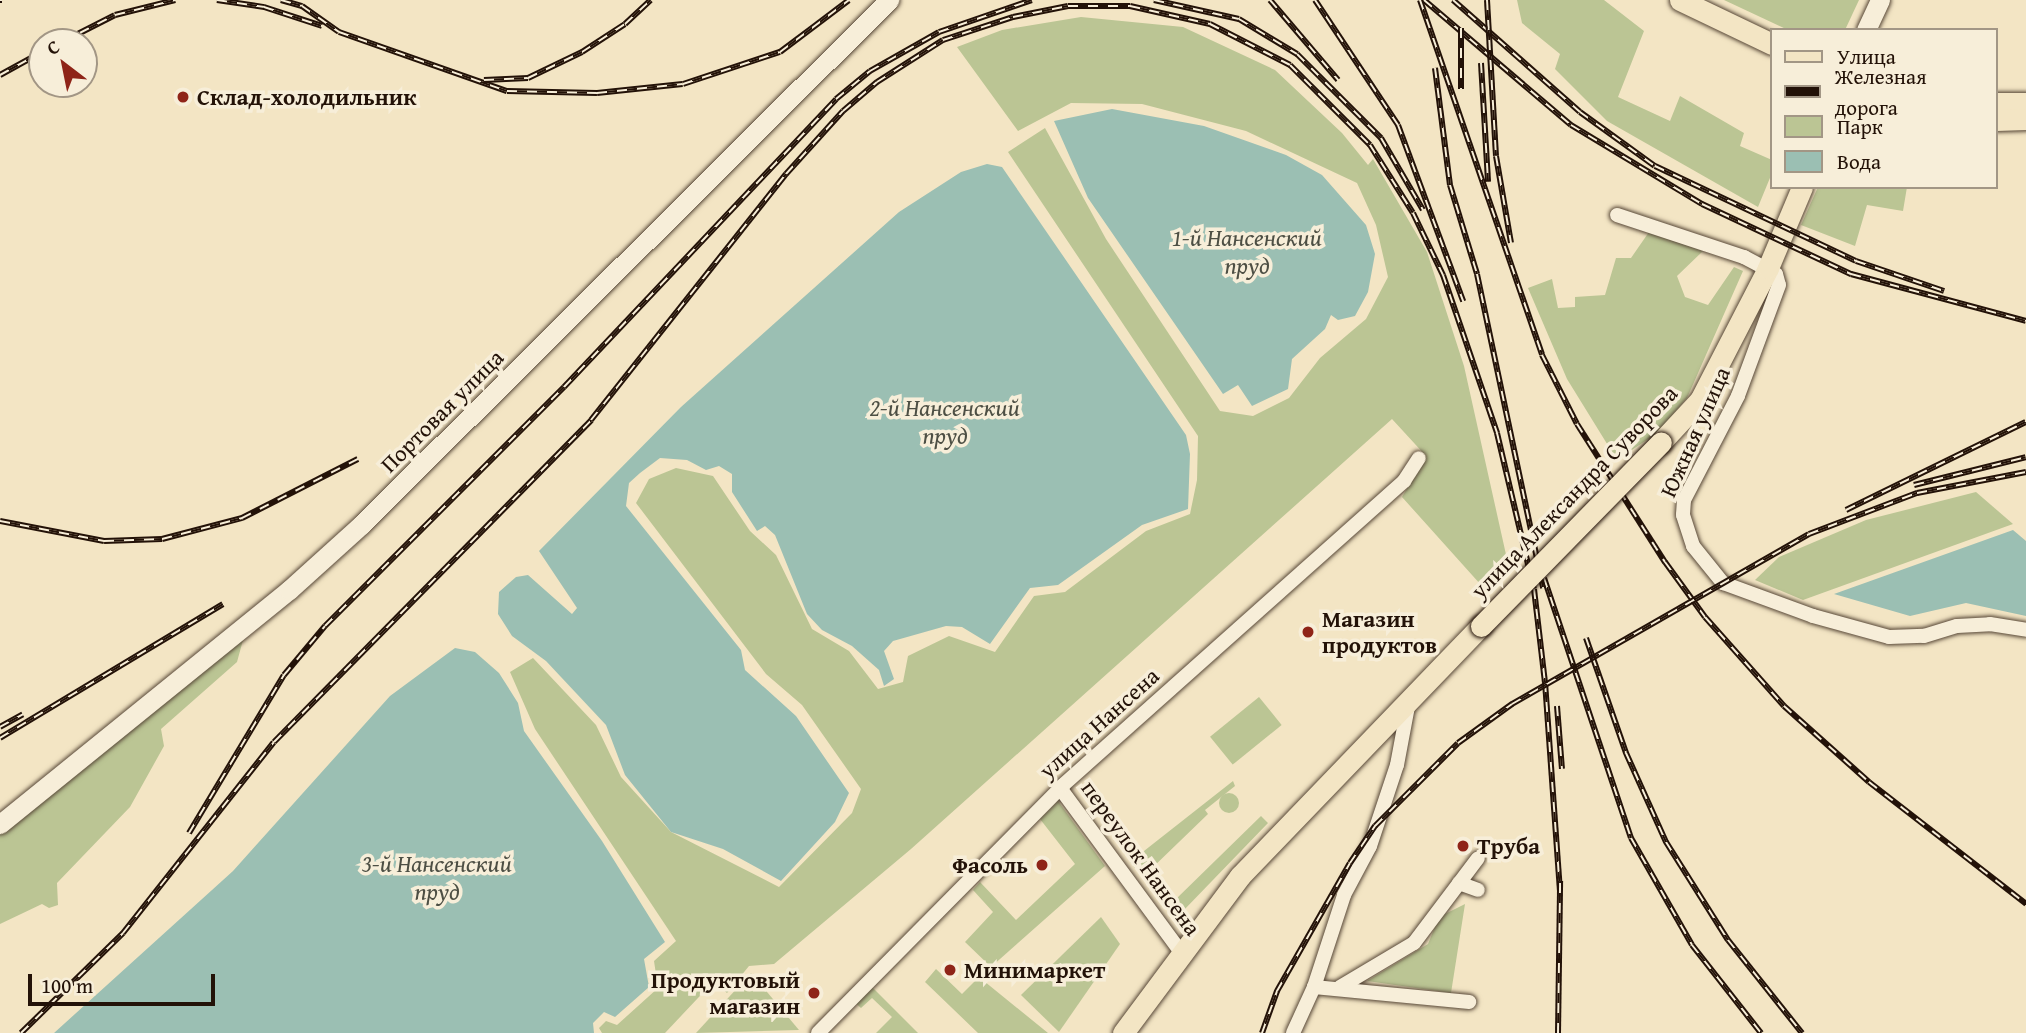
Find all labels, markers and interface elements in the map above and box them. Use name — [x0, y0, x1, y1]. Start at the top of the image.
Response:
north arrow — [28, 28, 98, 98]
legend — [1770, 28, 1998, 189]
text: С — [41, 32, 65, 62]
text: Улица — [1837, 41, 1896, 72]
text: Железная дорога — [1835, 61, 1927, 123]
place label: Склад-холодильник — [197, 83, 417, 111]
marker: Склад-холодильник — [175, 89, 191, 105]
text: Парк — [1837, 111, 1883, 142]
text: Вода — [1837, 146, 1881, 177]
water label: 1-й Нансенский пруд — [1172, 224, 1322, 280]
street label: Портовая улица — [375, 344, 509, 478]
street label: Южная улица — [1654, 363, 1736, 501]
street label: улица Александра Суворова — [1465, 380, 1683, 604]
water label: 2-й Нансенский пруд — [870, 394, 1020, 450]
place label: Магазин продуктов — [1322, 605, 1437, 659]
marker: Магазин продуктов — [1300, 624, 1316, 640]
street label: улица Нансена — [1033, 662, 1165, 784]
street label: переулок Нансена — [1075, 775, 1207, 941]
place label: Труба — [1477, 832, 1540, 860]
marker: Труба — [1455, 838, 1471, 854]
water label: 3-й Нансенский пруд — [362, 850, 512, 906]
place label: Фасоль — [952, 851, 1028, 879]
marker: Фасоль — [1034, 857, 1050, 873]
place label: Минимаркет — [964, 956, 1105, 984]
scale bar — [32, 960, 219, 1004]
marker: Минимаркет — [942, 962, 958, 978]
place label: Продуктовый магазин — [651, 966, 800, 1020]
text: 100 m — [41, 970, 93, 1001]
marker: Продуктовый магазин — [806, 985, 822, 1001]

